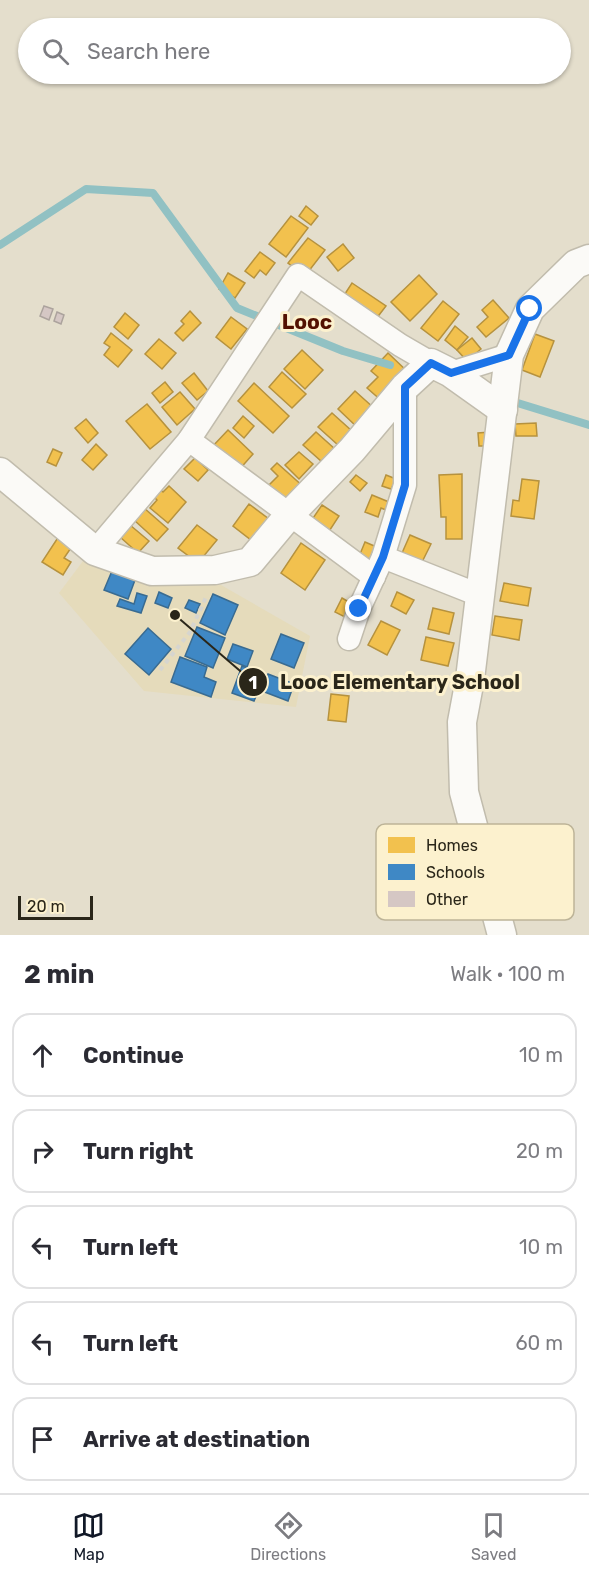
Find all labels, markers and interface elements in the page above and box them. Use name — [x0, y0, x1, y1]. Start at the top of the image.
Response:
search box — [18, 18, 571, 84]
icon: search — [39, 35, 72, 68]
text: Search here — [87, 38, 210, 65]
route start — [516, 295, 542, 321]
district label: Looc — [282, 309, 332, 334]
route end — [345, 595, 371, 621]
callout: Looc Elementary School — [238, 663, 532, 701]
text: Looc Elementary School — [280, 670, 520, 694]
text: 1 — [249, 672, 257, 694]
legend — [376, 824, 574, 920]
text: Homes — [426, 836, 478, 855]
text: Schools — [426, 863, 485, 882]
text: Other — [426, 890, 468, 909]
scale bar — [18, 893, 93, 920]
text: 20 m — [27, 897, 65, 916]
text: 2 min — [24, 959, 94, 990]
text: Walk · 100 m — [450, 962, 565, 986]
icon: ahead — [26, 1039, 59, 1072]
text: Continue — [83, 1042, 184, 1069]
text: 10 m — [519, 1043, 563, 1067]
icon: right — [26, 1135, 59, 1168]
text: Turn right — [83, 1138, 193, 1165]
text: 20 m — [516, 1139, 563, 1163]
icon: left — [26, 1231, 59, 1264]
text: Turn left — [83, 1234, 178, 1261]
text: 10 m — [519, 1235, 563, 1259]
icon: left — [26, 1327, 59, 1360]
text: Turn left — [83, 1330, 178, 1357]
text: 60 m — [516, 1331, 563, 1355]
icon: arrive — [26, 1423, 59, 1456]
text: Arrive at destination — [83, 1426, 310, 1453]
tab: Map — [72, 1509, 105, 1564]
tab: Directions — [250, 1509, 326, 1564]
tab: Saved — [471, 1509, 517, 1564]

